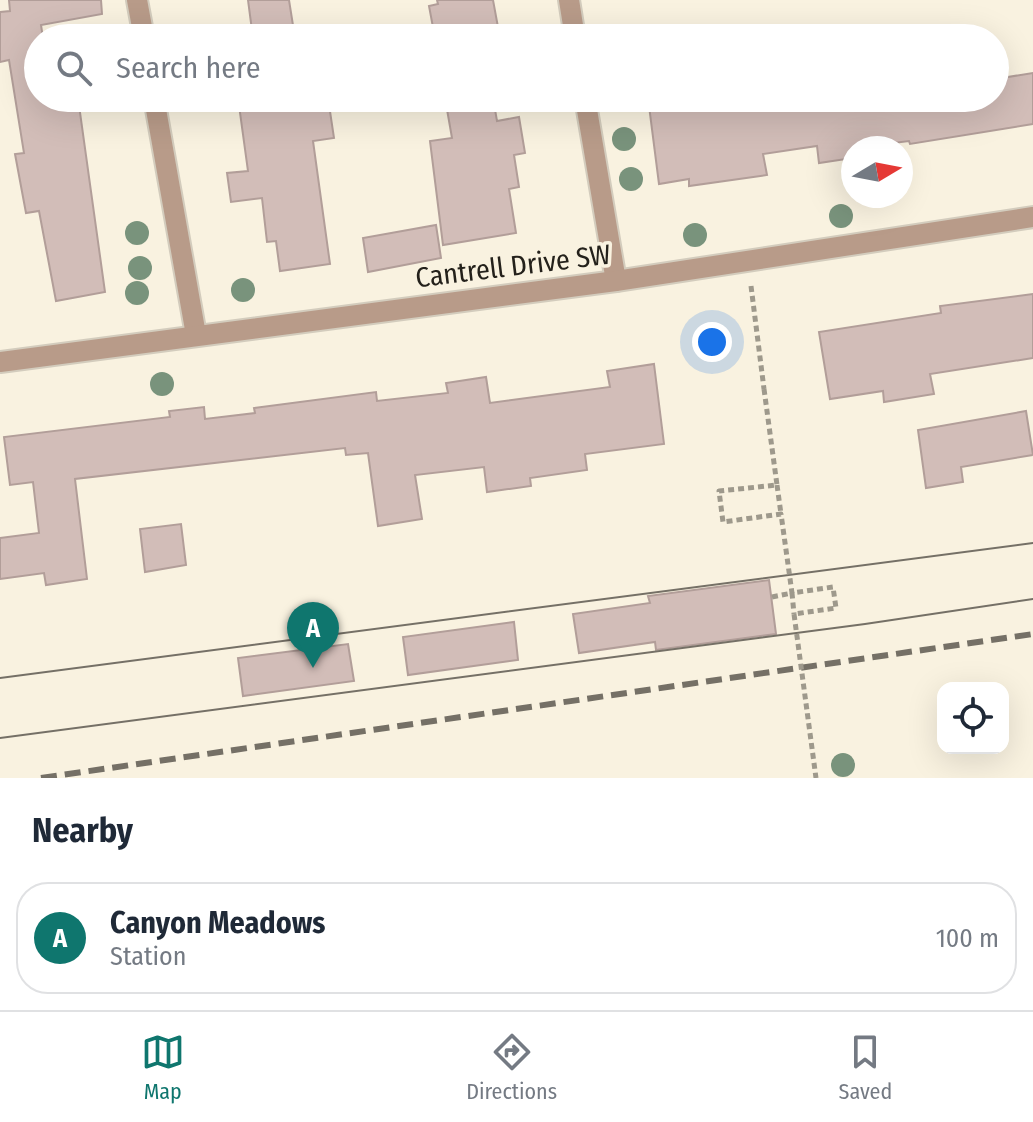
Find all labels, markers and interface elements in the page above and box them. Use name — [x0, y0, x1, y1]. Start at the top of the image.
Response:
search box — [24, 24, 1009, 112]
icon: search — [52, 46, 96, 90]
text: Search here — [116, 50, 261, 86]
north arrow — [841, 136, 913, 208]
street label: Cantrell Drive SW — [414, 238, 612, 294]
your location — [692, 322, 732, 362]
pin: A — [287, 602, 339, 668]
map controls — [937, 682, 1009, 754]
button: locate — [937, 682, 1009, 754]
text: Nearby — [32, 810, 133, 851]
text: Canyon Meadows — [110, 905, 326, 941]
text: A — [53, 923, 67, 954]
text: 100 m — [936, 923, 999, 954]
text: Station — [110, 941, 186, 972]
tab: Map — [141, 1030, 185, 1105]
tab: Directions — [466, 1030, 557, 1105]
tab: Saved — [839, 1030, 892, 1105]

